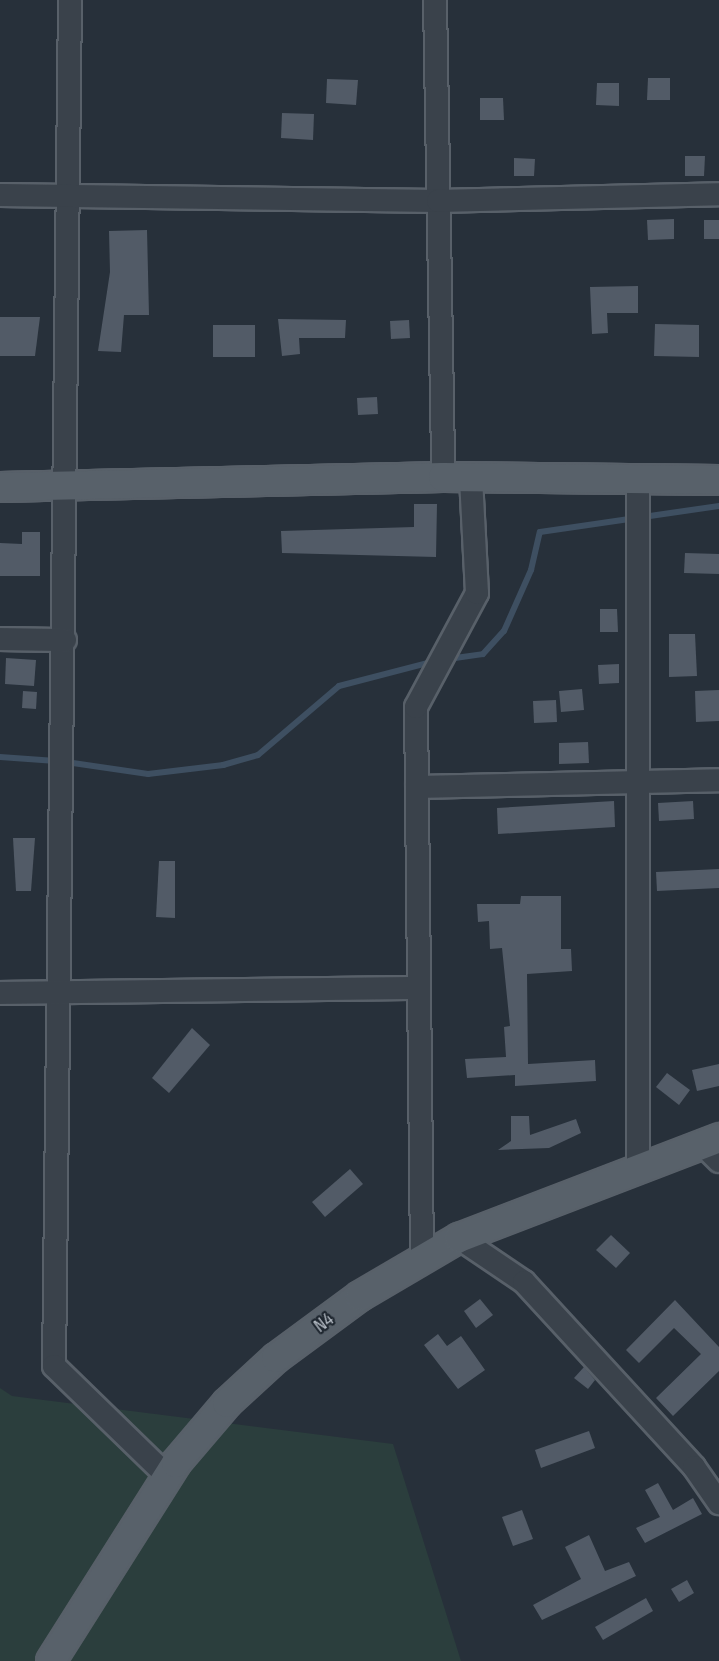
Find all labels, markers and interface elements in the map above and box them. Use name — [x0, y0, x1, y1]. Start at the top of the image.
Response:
street label: N4 — [309, 1308, 339, 1338]

